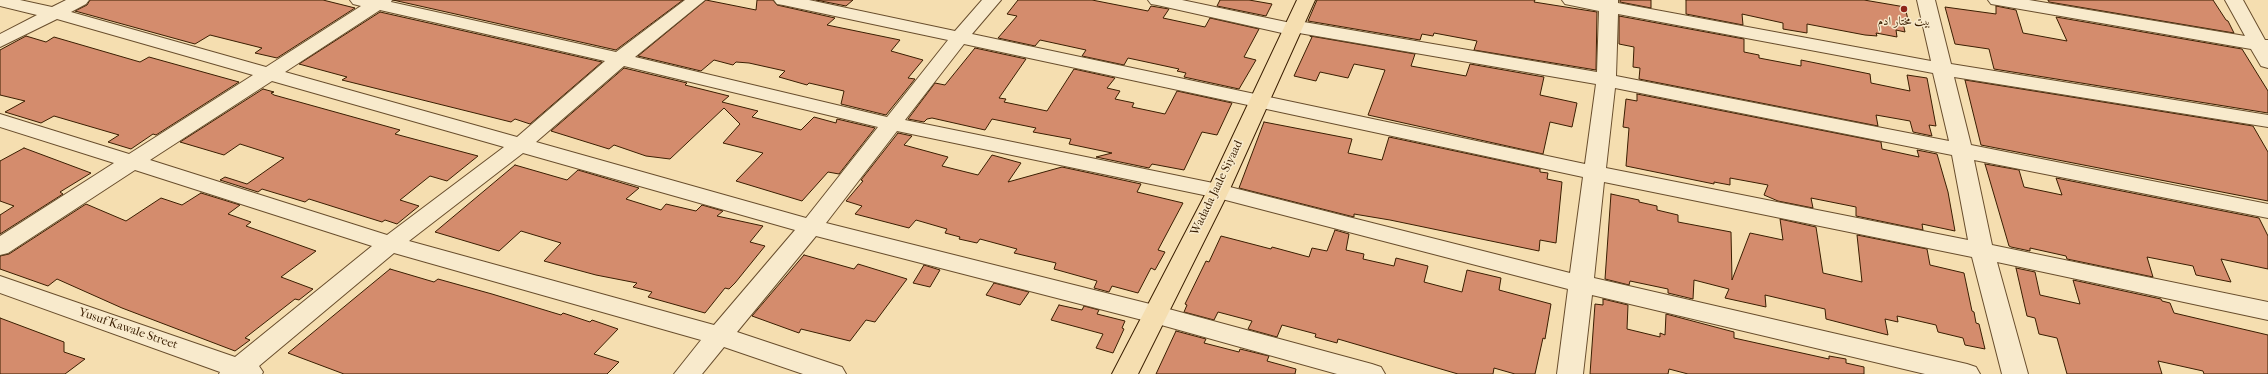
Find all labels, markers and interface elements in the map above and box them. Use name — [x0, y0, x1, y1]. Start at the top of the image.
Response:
marker: بيت مختار ادم — [1899, 4, 1909, 14]
place label: بيت مختار ادم — [1878, 15, 1930, 29]
street label: Wadada Jaale Siyaad — [1188, 138, 1246, 238]
street label: Yusuf Kawale Street — [77, 305, 179, 353]

